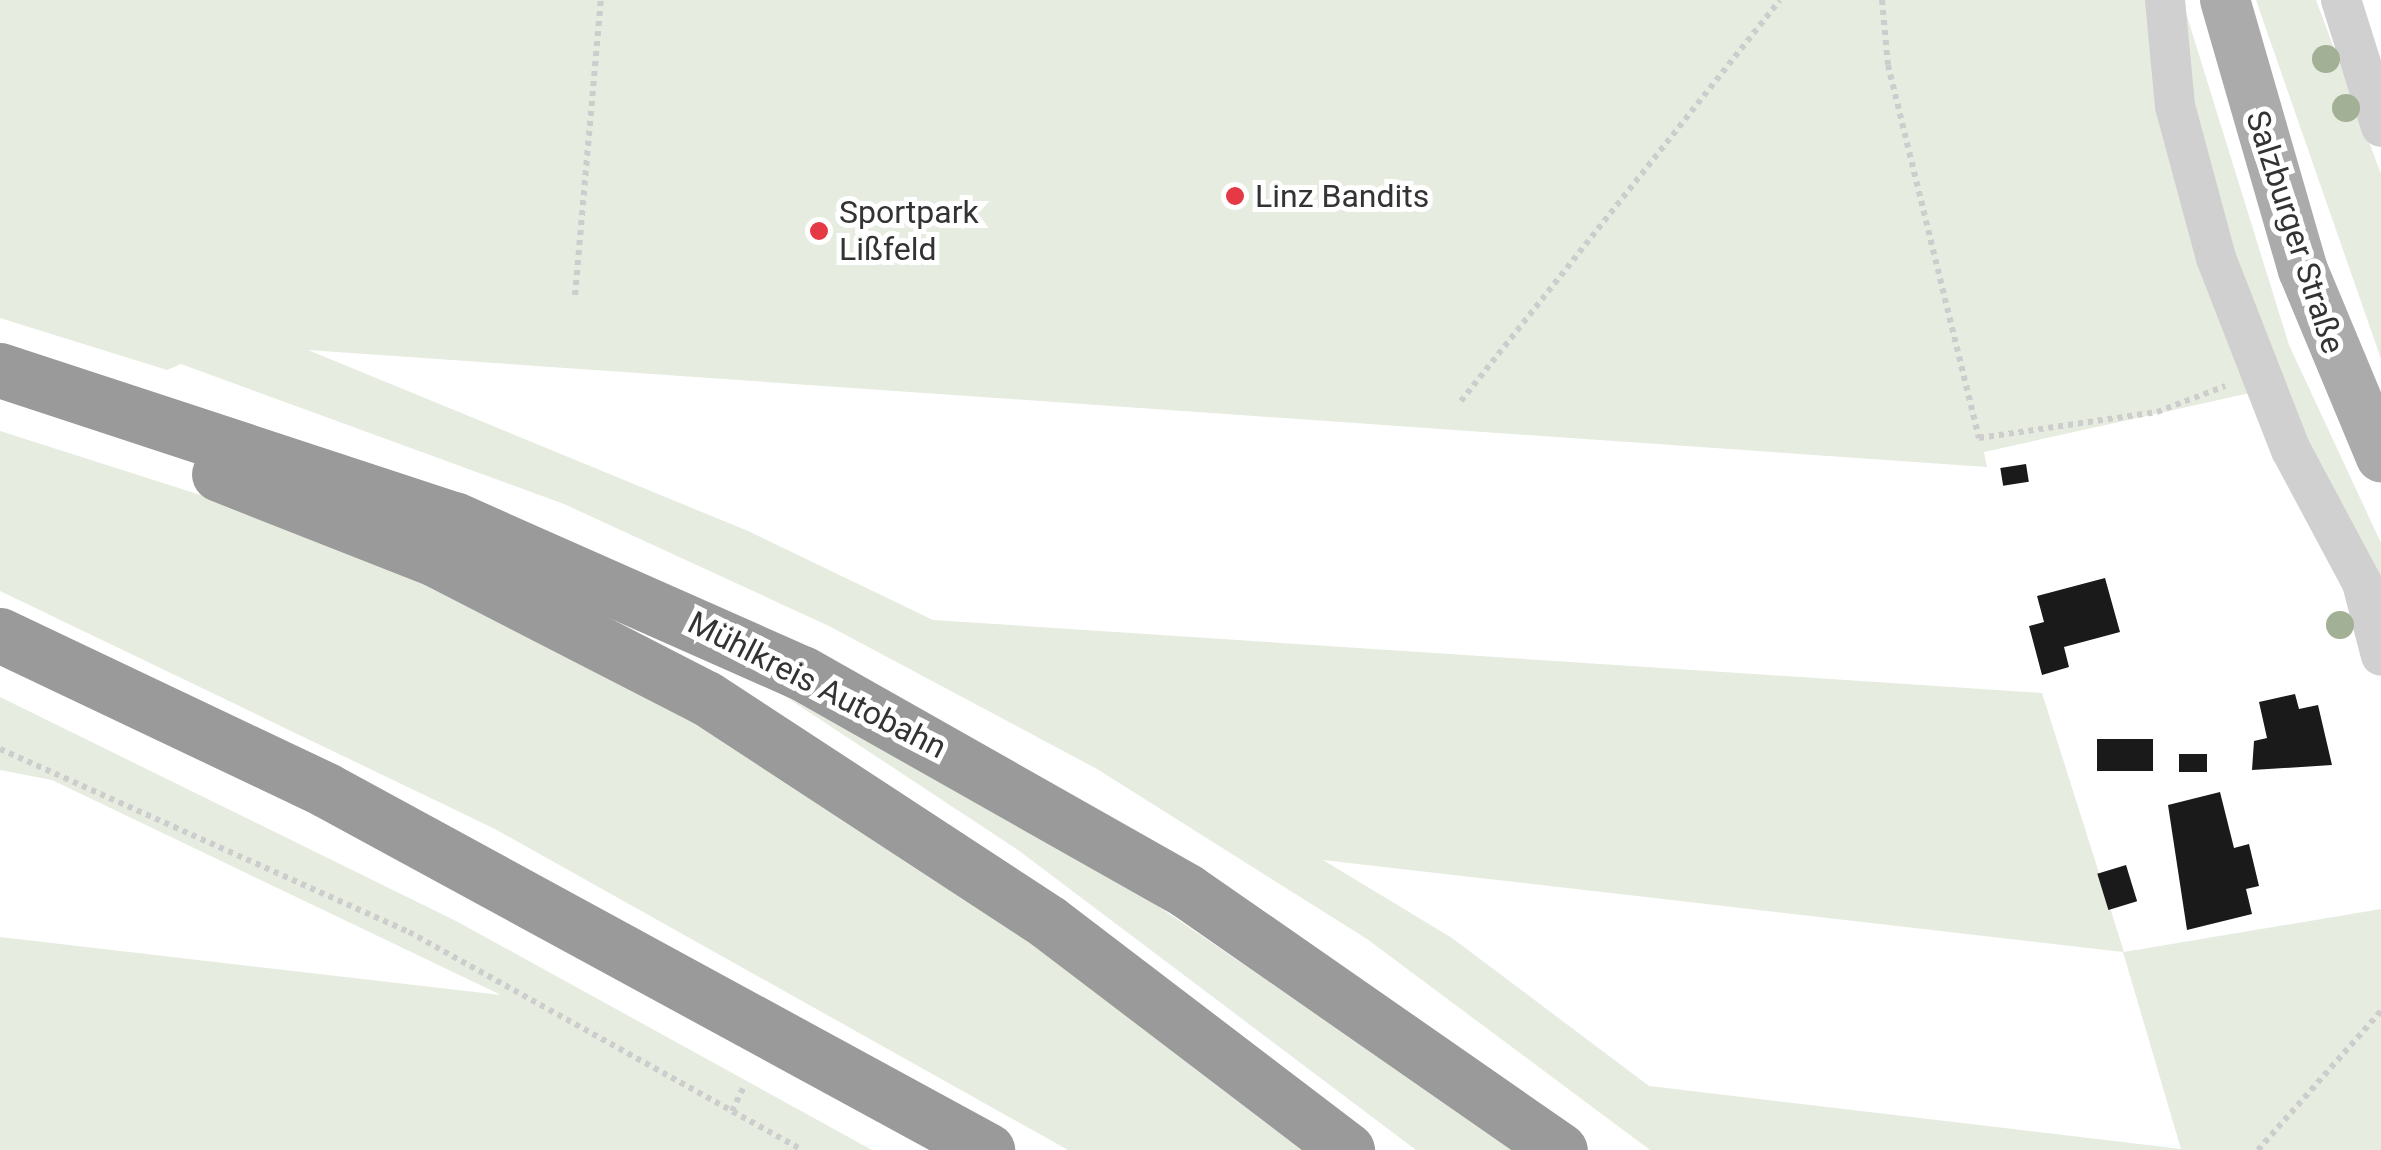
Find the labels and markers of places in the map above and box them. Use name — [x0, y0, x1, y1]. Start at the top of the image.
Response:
place label: Linz Bandits — [1255, 177, 1429, 215]
marker: Linz Bandits — [1224, 185, 1246, 207]
place label: Sportpark Lißfeld — [839, 194, 979, 269]
marker: Sportpark Lißfeld — [808, 220, 830, 242]

